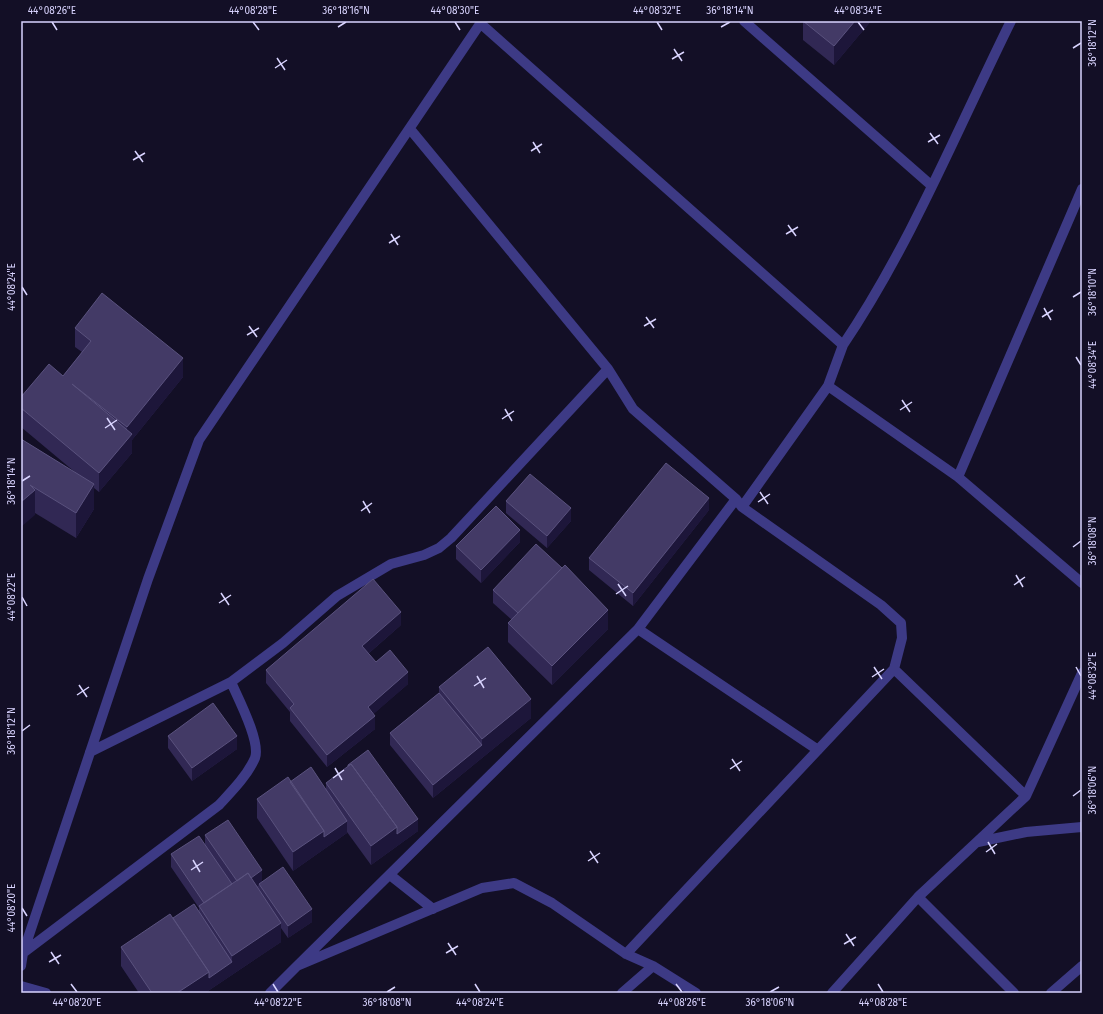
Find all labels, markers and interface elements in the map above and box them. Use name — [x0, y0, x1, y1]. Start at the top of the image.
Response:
text: 44°08'26"E — [28, 5, 76, 17]
text: 44°08'28"E — [229, 5, 277, 17]
text: 36°18'16"N — [322, 5, 370, 17]
text: 44°08'30"E — [431, 5, 479, 17]
text: 44°08'32"E — [633, 5, 681, 17]
text: 36°18'14"N — [706, 5, 754, 17]
text: 44°08'34"E — [834, 5, 882, 17]
text: 36°18'12"N — [1087, 19, 1099, 67]
text: 44°08'24"E — [6, 263, 18, 311]
text: 36°18'10"N — [1087, 268, 1099, 316]
text: 44°08'34"E — [1087, 341, 1099, 389]
text: 36°18'14"N — [6, 457, 18, 505]
text: 36°18'08"N — [1087, 517, 1099, 566]
text: 44°08'22"E — [6, 573, 18, 621]
text: 44°08'32"E — [1087, 652, 1099, 700]
text: 36°18'12"N — [6, 707, 18, 755]
text: 36°18'06"N — [1087, 766, 1099, 814]
text: 44°08'20"E — [6, 884, 18, 932]
text: 44°08'20"E — [53, 997, 101, 1009]
text: 44°08'22"E — [254, 997, 302, 1009]
text: 36°18'08"N — [363, 997, 412, 1009]
text: 44°08'24"E — [456, 997, 504, 1009]
text: 44°08'26"E — [658, 997, 706, 1009]
text: 36°18'06"N — [746, 997, 794, 1009]
text: 44°08'28"E — [859, 997, 907, 1009]

